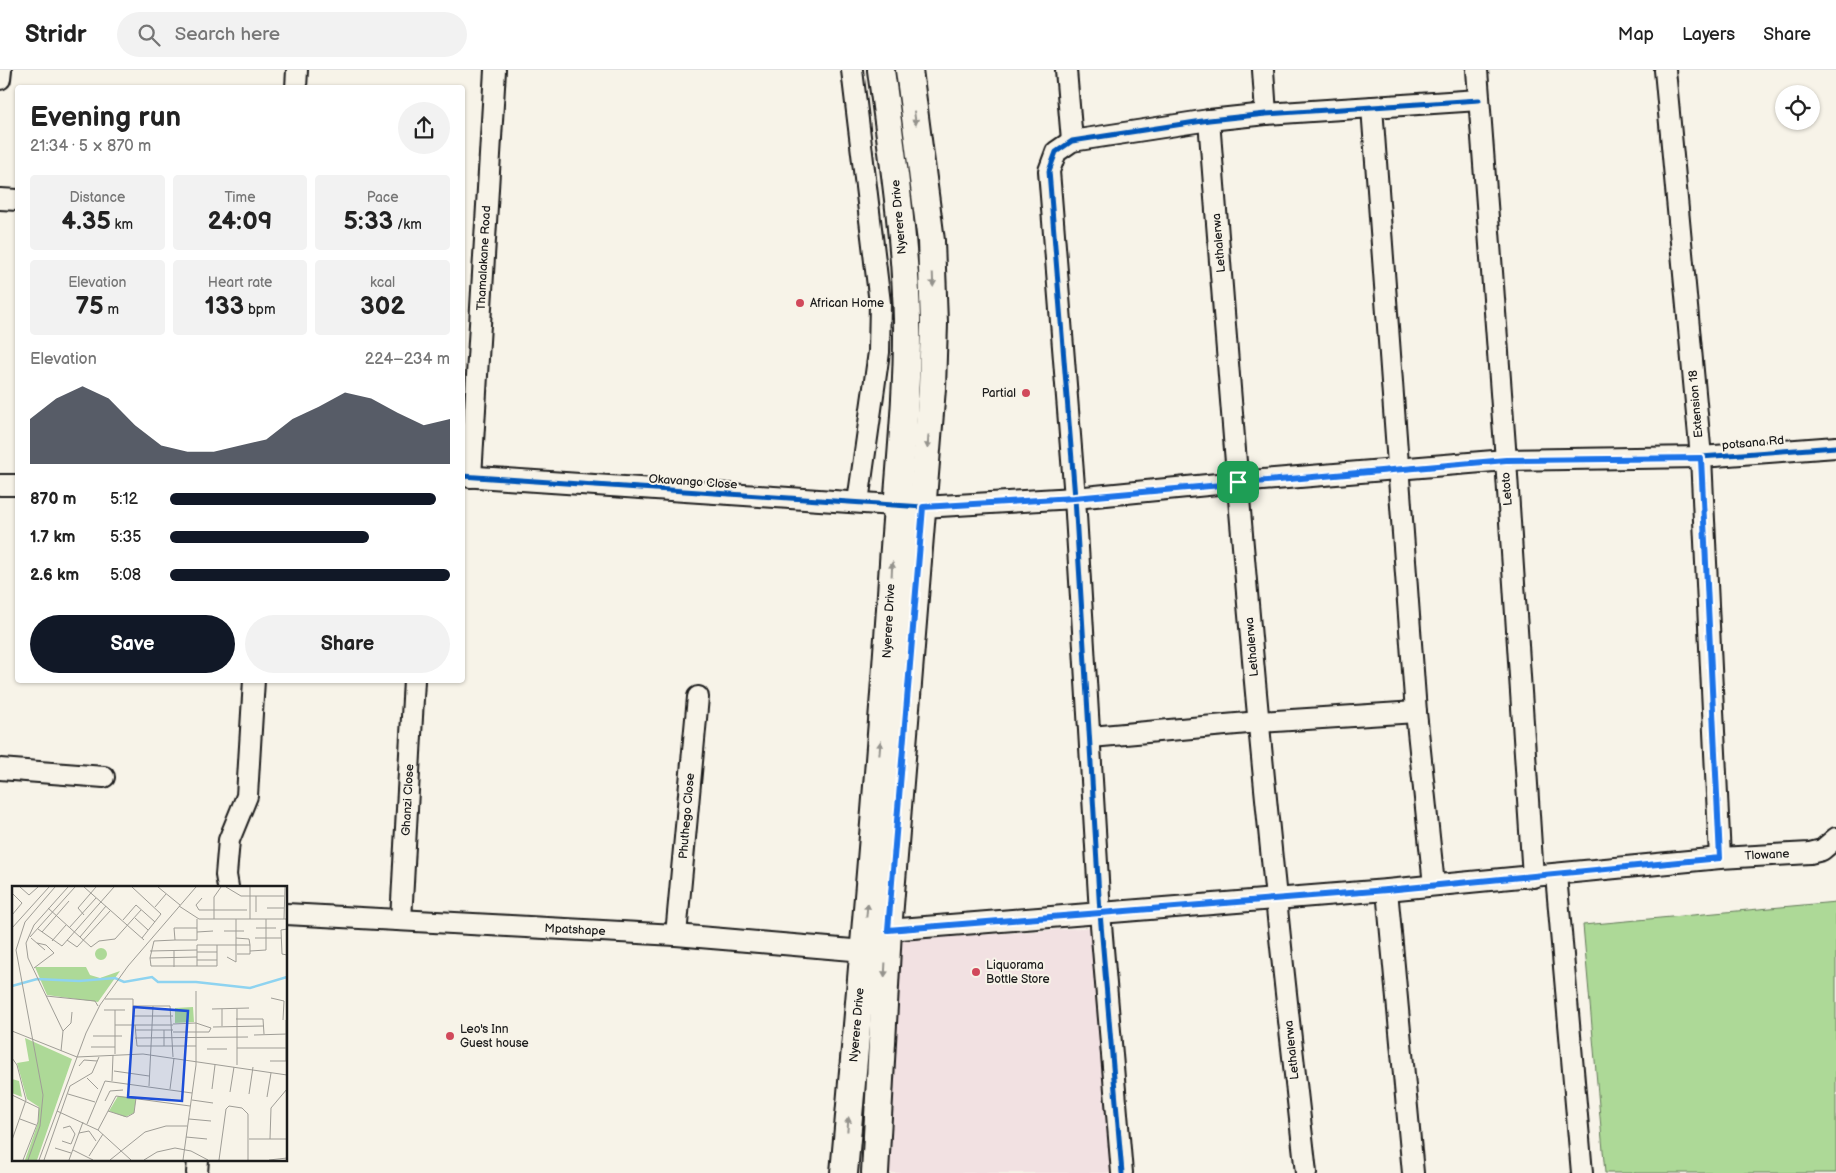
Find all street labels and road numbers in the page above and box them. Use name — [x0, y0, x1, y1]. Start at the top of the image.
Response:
street label: Nyerere Drive — [888, 179, 910, 255]
street label: Thamalakane Road — [474, 205, 494, 311]
street label: Lethalerwa — [1209, 212, 1229, 273]
street label: Extension 18 — [1686, 369, 1706, 439]
street label: potsana Rd — [1721, 433, 1785, 453]
street label: Okavango Close — [648, 471, 738, 493]
street label: Letoto — [1498, 471, 1516, 506]
street label: Nyerere Drive — [880, 583, 898, 659]
street label: Lethalerwa — [1242, 616, 1262, 677]
street label: Ghanzi Close — [399, 764, 417, 836]
street label: Phuthego Close — [676, 772, 698, 860]
street label: Tlowane — [1744, 846, 1790, 864]
street label: Mpatshape — [544, 921, 606, 939]
street label: Nyerere Drive — [846, 987, 868, 1063]
street label: Lethalerwa — [1281, 1019, 1303, 1080]

